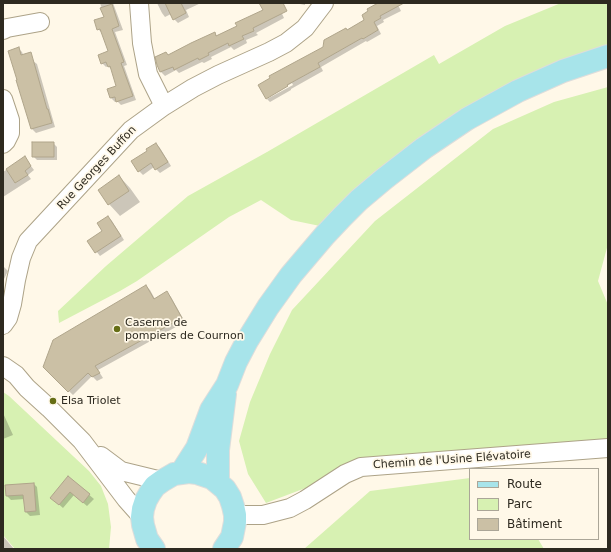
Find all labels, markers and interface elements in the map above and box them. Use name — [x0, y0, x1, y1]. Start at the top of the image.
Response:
street label: Rue Georges Buffon — [55, 123, 139, 213]
place label: Caserne de pompiers de Cournon — [125, 316, 244, 342]
marker: Caserne de pompiers de Cournon — [112, 324, 122, 334]
place label: Elsa Triolet — [61, 394, 121, 408]
marker: Elsa Triolet — [48, 396, 58, 406]
street label: Chemin de l'Usine Elévatoire — [373, 448, 531, 472]
legend — [469, 468, 599, 540]
text: Route — [507, 477, 542, 491]
text: Parc — [507, 497, 532, 511]
text: Bâtiment — [507, 517, 562, 531]

